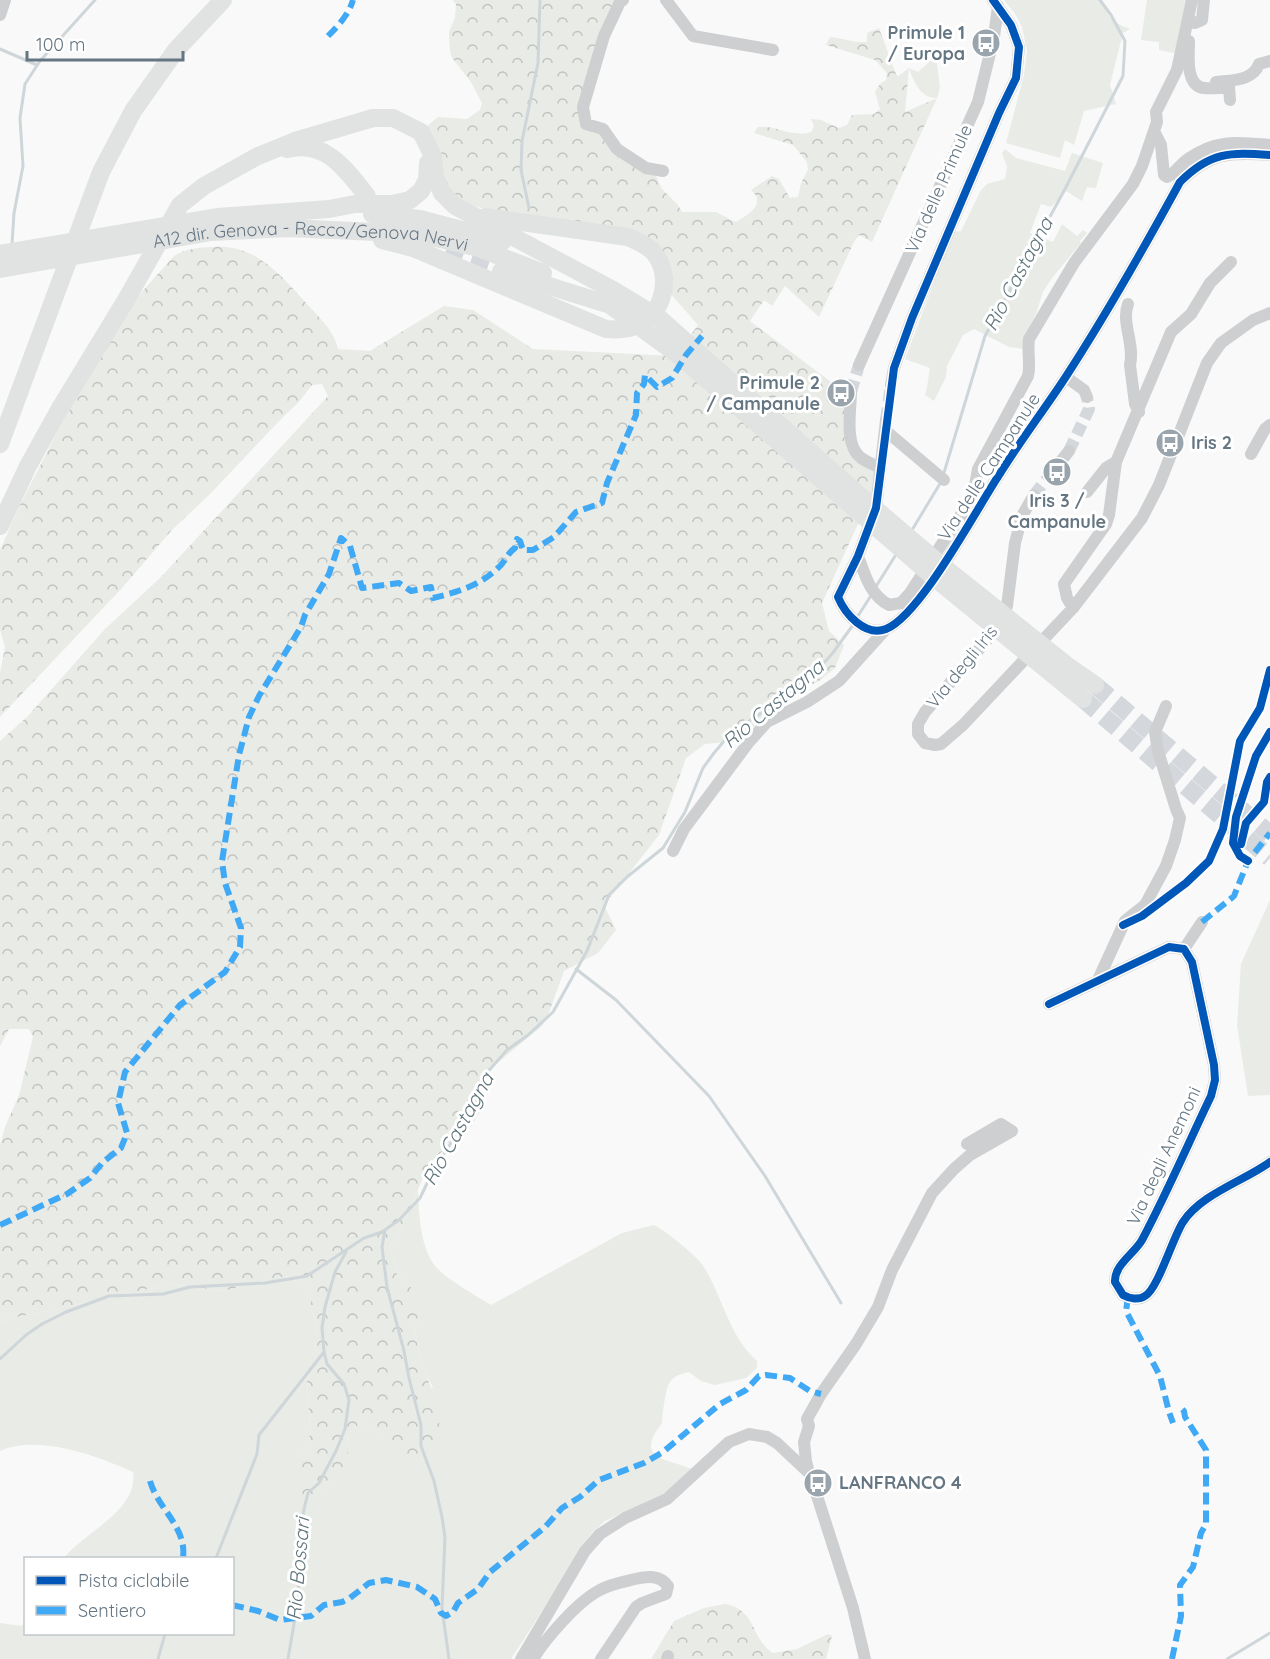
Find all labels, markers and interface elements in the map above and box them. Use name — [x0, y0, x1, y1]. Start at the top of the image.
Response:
place label: Primule 1 / Europa — [888, 21, 965, 65]
scale bar — [27, 24, 183, 62]
bus stop icon: Primule 1 / Europa — [970, 27, 1002, 59]
text: 100 m — [36, 33, 85, 56]
street label: Via delle Primule — [900, 121, 977, 257]
water label: Rio Castagna — [977, 211, 1059, 335]
street label: A12 dir. Genova - Recco/Genova Nervi — [151, 216, 471, 256]
place label: Primule 2 / Campanule — [706, 371, 820, 415]
bus stop icon: Primule 2 / Campanule — [825, 377, 857, 409]
street label: Via delle Campanule — [932, 389, 1045, 545]
bus stop icon: Iris 2 — [1154, 427, 1186, 459]
place label: Iris 2 — [1191, 431, 1232, 454]
bus stop icon: Iris 3 / Campanule — [1041, 456, 1073, 488]
place label: Iris 3 / Campanule — [1008, 489, 1106, 533]
street label: Via degli Iris — [921, 620, 1002, 713]
water label: Rio Castagna — [717, 653, 830, 753]
water label: Rio Castagna — [416, 1066, 500, 1189]
street label: Via degli Anemoni — [1121, 1083, 1206, 1229]
bus stop icon: LANFRANCO 4 — [802, 1467, 834, 1499]
place label: LANFRANCO 4 — [839, 1471, 962, 1494]
water label: Rio Bossari — [281, 1514, 315, 1622]
legend — [24, 1557, 234, 1635]
text: Pista ciclabile — [78, 1569, 189, 1592]
text: Sentiero — [78, 1599, 146, 1622]

